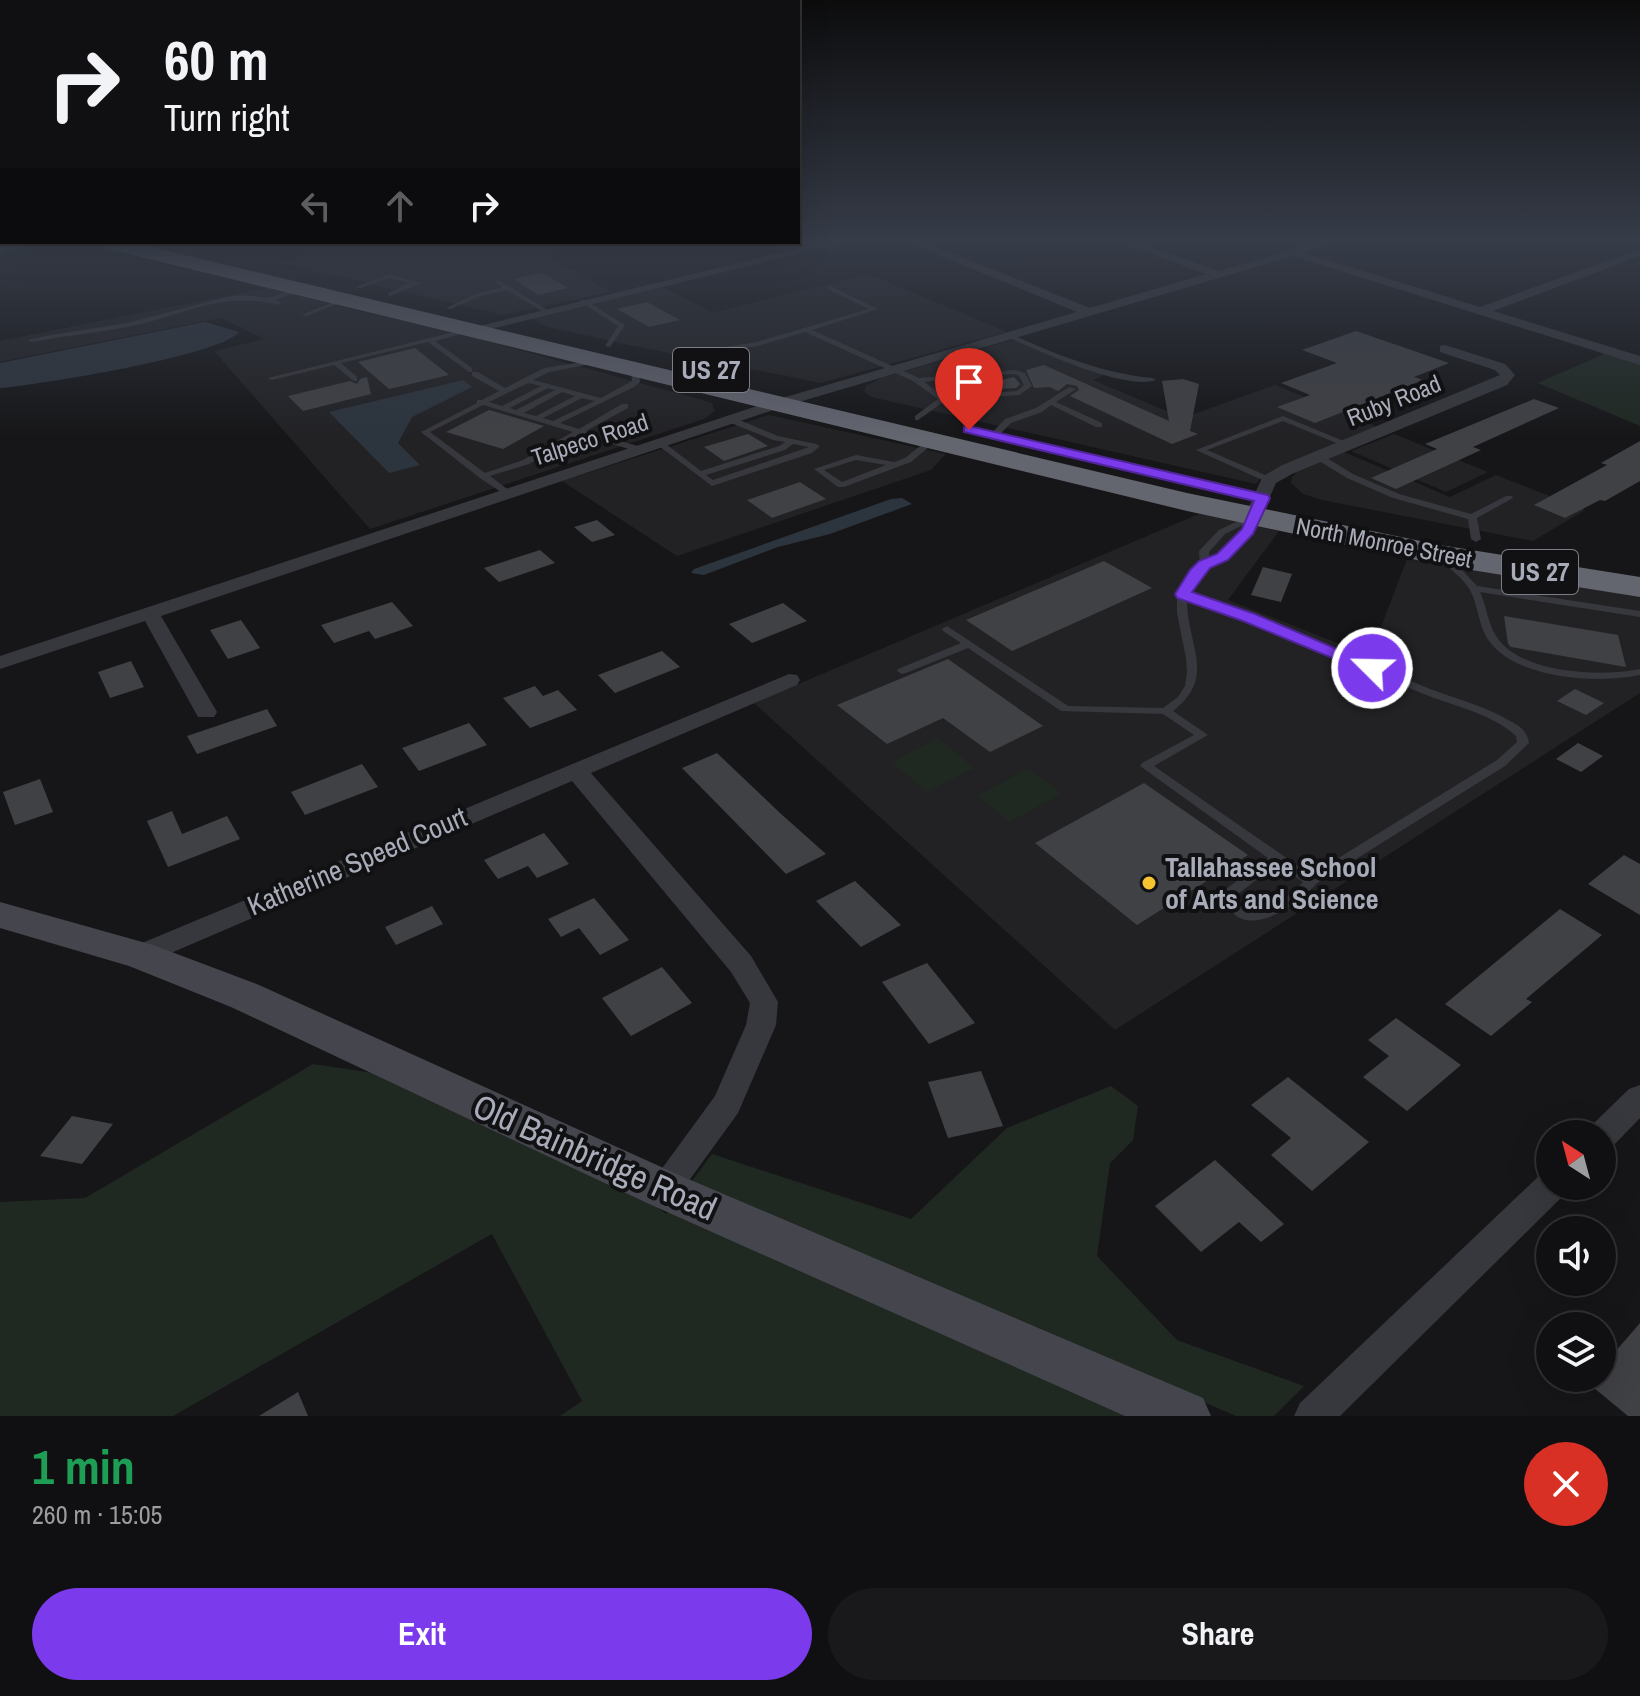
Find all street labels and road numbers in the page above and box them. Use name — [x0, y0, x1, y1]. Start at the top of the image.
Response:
road number: US 27 — [673, 348, 749, 392]
street label: Ruby Road — [1342, 367, 1445, 433]
street label: Talpeco Road — [527, 405, 652, 473]
street label: North Monroe Street — [1294, 509, 1475, 575]
road number: US 27 — [1502, 550, 1578, 594]
street label: Katherine Speed Court — [241, 798, 473, 924]
street label: Old Bainbridge Road — [466, 1083, 724, 1231]

